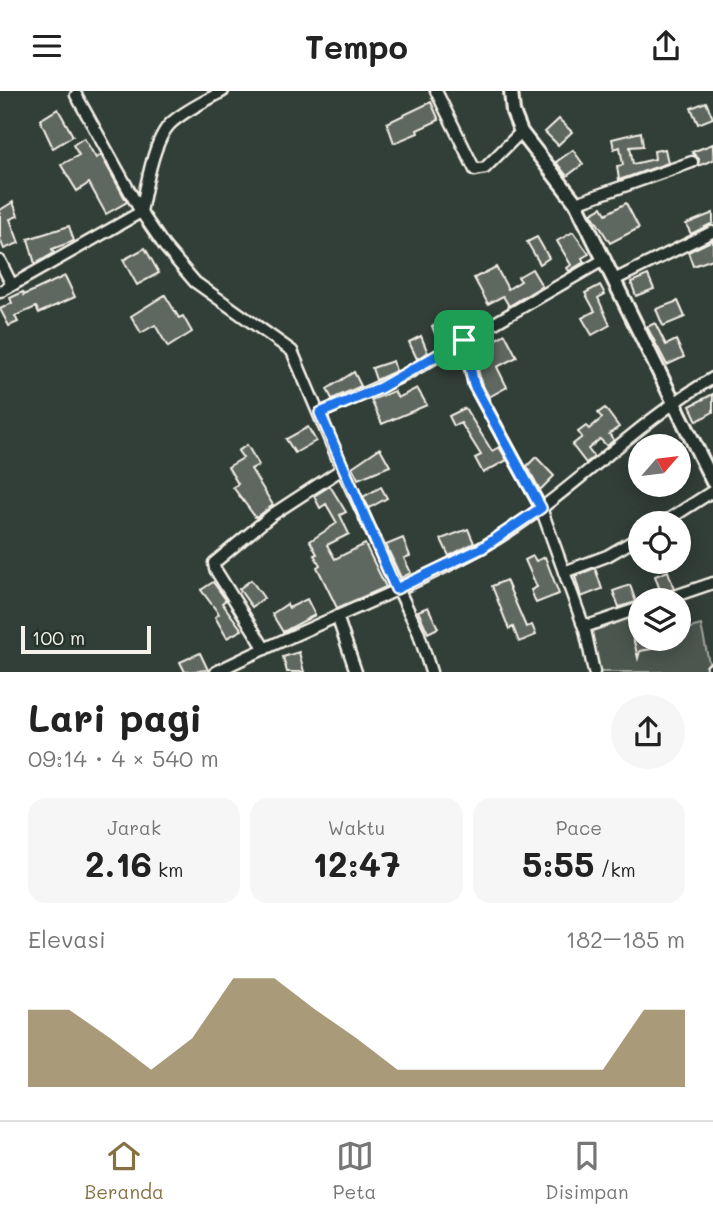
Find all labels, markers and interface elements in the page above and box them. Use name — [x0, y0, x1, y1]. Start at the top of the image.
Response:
text: Tempo — [305, 25, 408, 67]
icon: menu — [28, 27, 66, 65]
icon: share — [647, 27, 685, 65]
pin — [434, 310, 494, 370]
icon: arrive — [445, 321, 483, 359]
north arrow — [628, 434, 691, 497]
map controls — [628, 434, 691, 651]
button: locate — [628, 511, 691, 574]
button: layers — [628, 588, 691, 651]
scale bar — [21, 623, 150, 655]
text: 100 m — [32, 625, 85, 650]
text: Lari pagi — [28, 692, 202, 742]
button: share — [611, 695, 685, 769]
text: 09:14 · 4 × 540 m — [28, 743, 219, 773]
text: Jarak — [107, 815, 161, 840]
text: Waktu — [328, 815, 385, 840]
text: Pace — [556, 815, 602, 840]
text: 2.16 — [85, 840, 152, 886]
text: 12:47 — [313, 840, 400, 886]
text: 5:55 — [522, 840, 594, 886]
text: km — [152, 857, 183, 882]
text: /km — [594, 857, 636, 882]
text: Elevasi — [28, 924, 106, 954]
text: 182–185 m — [566, 924, 685, 954]
tab: Beranda — [84, 1137, 164, 1204]
tab: Peta — [333, 1137, 376, 1204]
tab: Disimpan — [545, 1137, 629, 1204]

